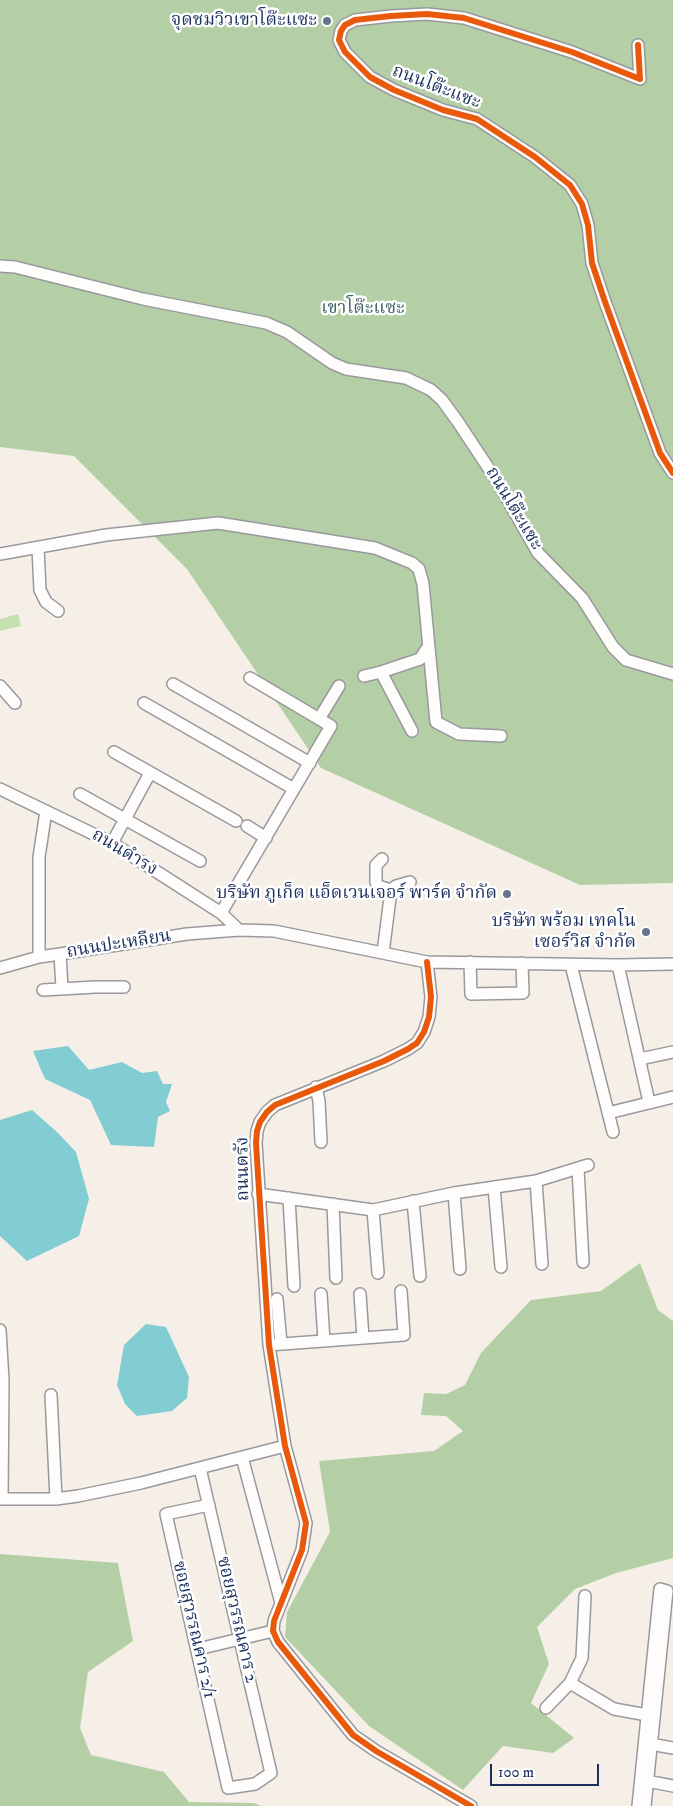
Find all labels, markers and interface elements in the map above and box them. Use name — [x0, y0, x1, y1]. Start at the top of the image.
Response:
place label: จุดชมวิวเขาโต๊ะแซะ — [171, 10, 317, 32]
marker: จุดชมวิวเขาโต๊ะแซะ — [321, 15, 333, 27]
street label: ถนนโต๊ะแซะ — [389, 61, 483, 115]
park label: เขาโต๊ะแซะ — [321, 298, 405, 320]
street label: ถนนโต๊ะแซะ — [480, 464, 546, 554]
street label: ถนนดำรง — [87, 825, 161, 881]
place label: บริษัท ภูเก็ต แอ็ดเวนเจอร์ พาร์ค จำกัด — [216, 883, 497, 905]
marker: บริษัท ภูเก็ต แอ็ดเวนเจอร์ พาร์ค จำกัด — [501, 888, 513, 900]
place label: บริษัท พร้อม เทคโน เซอร์วิส จำกัด — [492, 911, 636, 954]
street label: ถนนปะเหลียน — [65, 926, 173, 964]
marker: บริษัท พร้อม เทคโน เซอร์วิส จำกัด — [640, 926, 652, 938]
street label: ถนนตรัง — [233, 1137, 255, 1201]
street label: ซอยสุวรรณคาร 2 — [211, 1555, 261, 1685]
street label: ซอยสุวรรณคาร 2/1 — [167, 1559, 219, 1701]
scale bar — [493, 1754, 602, 1786]
text: 100 m — [498, 1763, 534, 1782]

